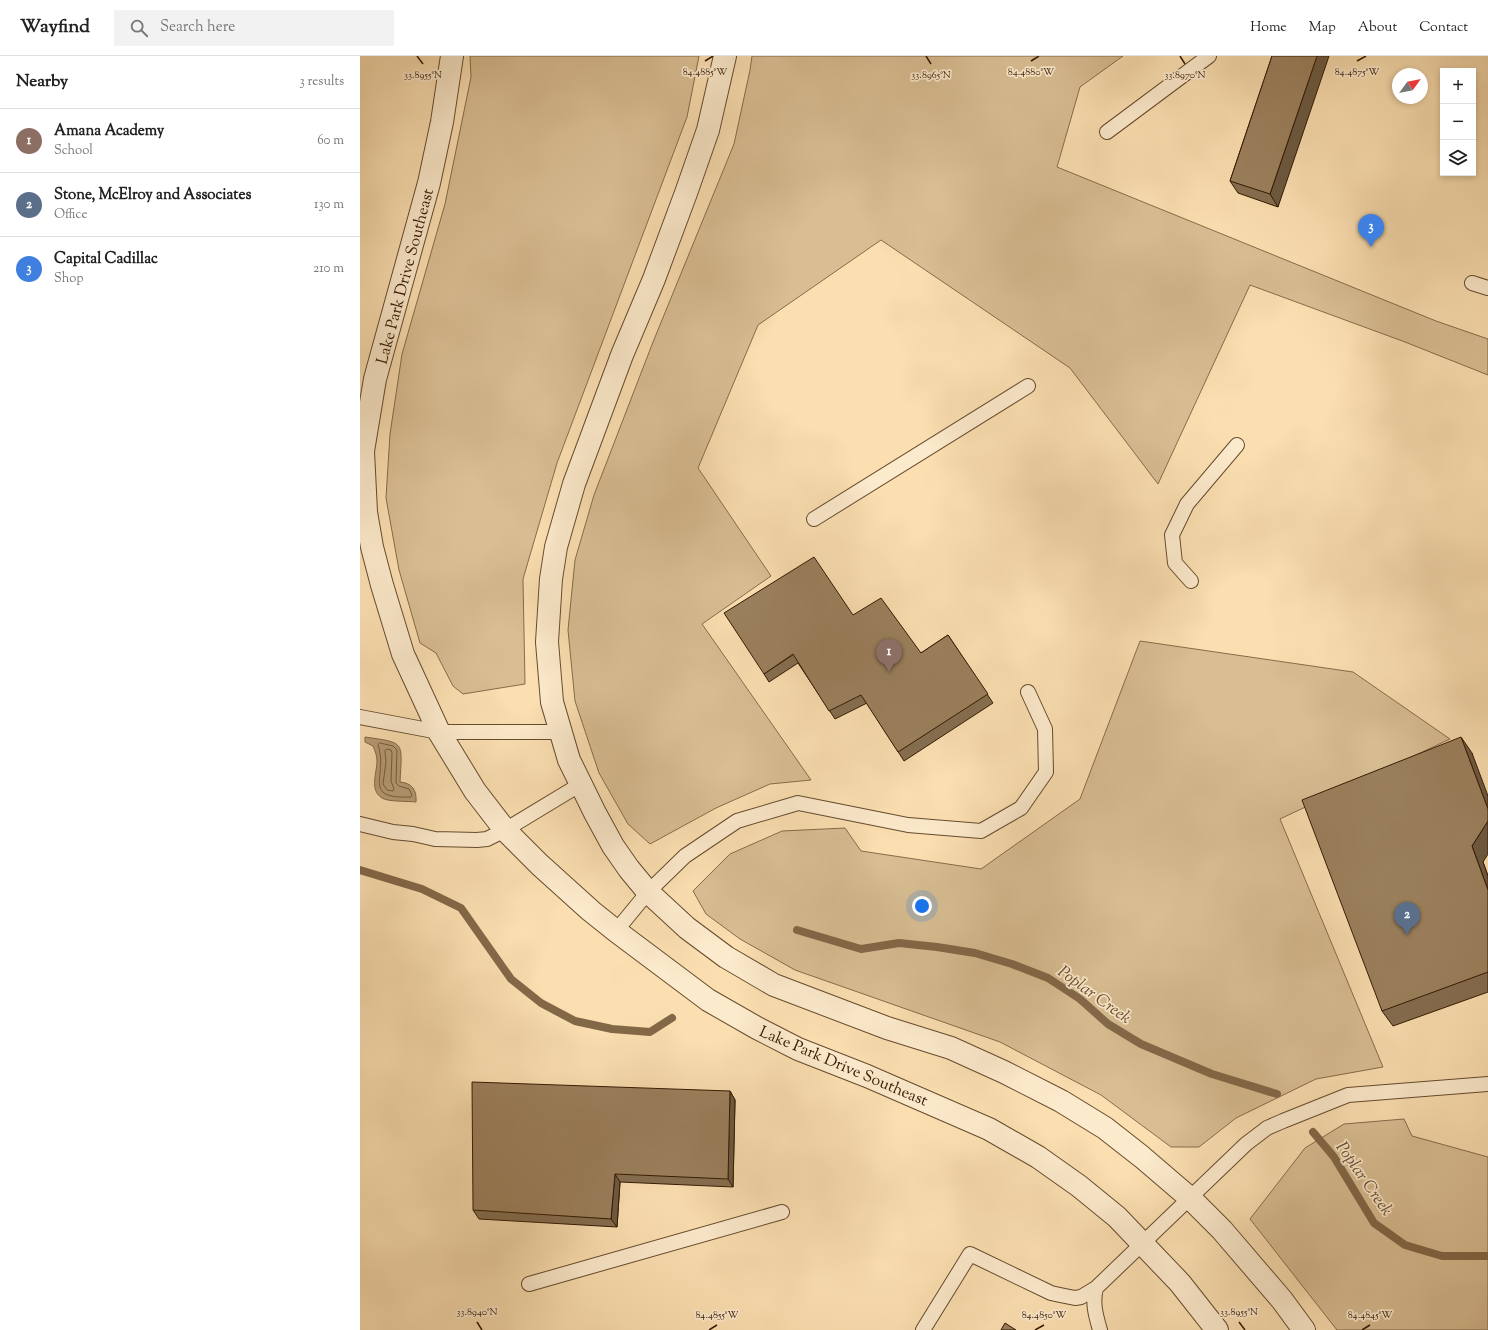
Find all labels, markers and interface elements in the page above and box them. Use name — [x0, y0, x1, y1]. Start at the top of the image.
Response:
search box — [114, 10, 394, 46]
text: Wayfind — [20, 14, 90, 41]
icon: search — [128, 17, 150, 39]
text: Search here — [160, 17, 235, 38]
text: Home — [1250, 18, 1287, 38]
text: Map — [1309, 18, 1336, 38]
text: About — [1358, 18, 1397, 38]
text: Contact — [1419, 18, 1468, 38]
text: 84.4885°W — [683, 65, 727, 80]
text: 84.4880°W — [1008, 65, 1054, 80]
text: 84.4875°W — [1335, 65, 1379, 80]
text: 33.8955°N — [404, 68, 442, 83]
text: 33.8965°N — [911, 68, 951, 83]
text: 33.8970°N — [1165, 68, 1205, 83]
north arrow — [1392, 68, 1428, 104]
map controls — [1440, 68, 1476, 176]
button: + — [1440, 68, 1476, 104]
text: Nearby — [16, 70, 68, 94]
text: 3 results — [299, 73, 344, 91]
button: − — [1440, 104, 1476, 140]
text: Amana Academy — [54, 121, 164, 142]
text: 1 — [27, 132, 31, 150]
text: 60 m — [317, 132, 344, 150]
button: layers — [1440, 140, 1476, 176]
text: School — [54, 142, 93, 160]
text: Stone, McElroy and Associates — [54, 185, 251, 206]
street label: Lake Park Drive Southeast — [372, 186, 441, 367]
text: 2 — [26, 196, 32, 214]
text: 130 m — [314, 196, 344, 214]
text: Office — [54, 206, 87, 224]
pin: 3 — [1358, 214, 1384, 247]
text: Capital Cadillac — [54, 249, 158, 270]
text: 3 — [26, 260, 32, 278]
text: 210 m — [313, 260, 344, 278]
text: Shop — [54, 270, 83, 288]
pin: 1 — [876, 639, 902, 672]
your location — [912, 896, 932, 916]
pin: 2 — [1394, 902, 1420, 935]
water label: Poplar Creek — [1052, 961, 1136, 1031]
street label: Lake Park Drive Southeast — [755, 1021, 931, 1113]
water label: Poplar Creek — [1329, 1137, 1398, 1221]
text: 33.8940°N — [456, 1305, 498, 1320]
text: 33.8955°N — [1220, 1305, 1258, 1320]
text: 84.4855°W — [695, 1308, 739, 1323]
text: 84.4850°W — [1022, 1308, 1066, 1323]
text: 84.4845°W — [1348, 1308, 1392, 1323]

